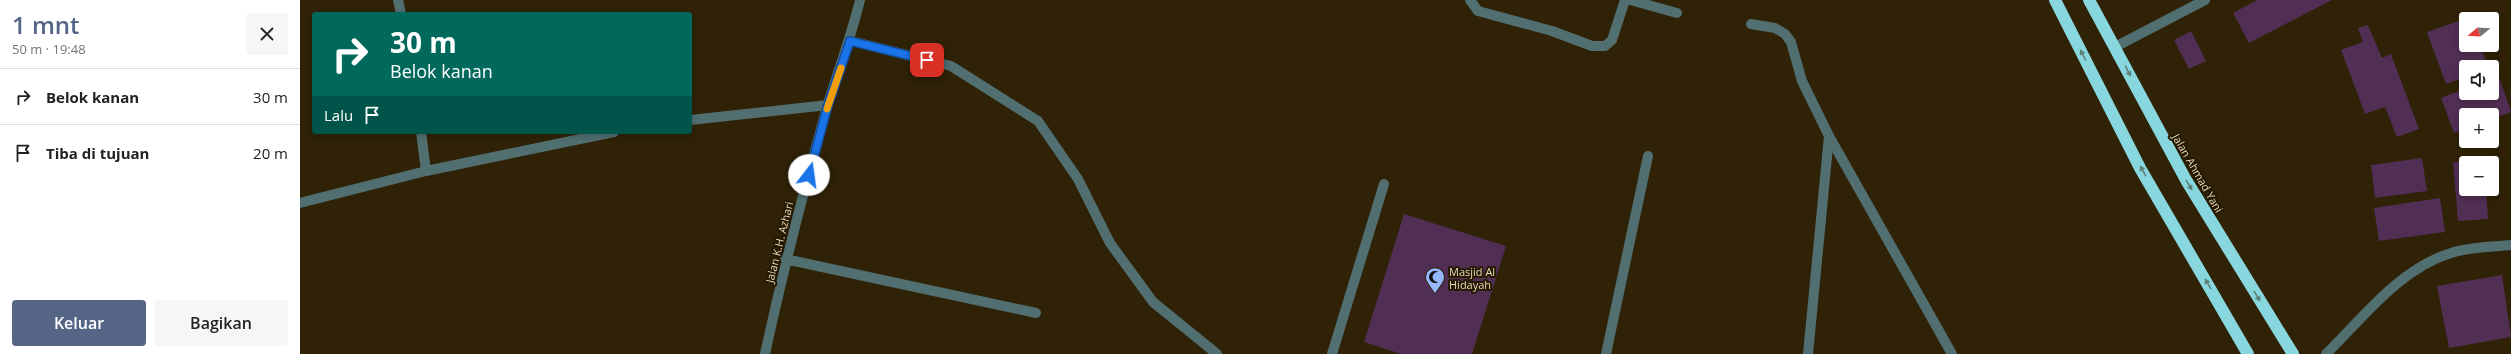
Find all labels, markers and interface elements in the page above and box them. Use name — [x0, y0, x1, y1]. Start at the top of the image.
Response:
text: 1 mnt — [12, 8, 80, 41]
north arrow — [2459, 12, 2499, 52]
map controls — [2459, 12, 2499, 196]
button: close — [246, 13, 288, 55]
text: 30 m — [390, 23, 457, 61]
icon: right — [324, 28, 376, 80]
text: 50 m · 19:48 — [12, 40, 86, 58]
pin — [910, 43, 944, 77]
icon: arrive — [916, 49, 938, 71]
one-way arrow — [2080, 50, 2087, 61]
text: Belok kanan — [390, 59, 493, 83]
button: sound — [2459, 60, 2499, 100]
one-way arrow — [2124, 65, 2131, 77]
icon: right — [12, 86, 34, 108]
text: Belok kanan — [46, 87, 139, 107]
text: 30 m — [253, 87, 288, 107]
icon: arrive — [361, 104, 383, 126]
text: Lalu — [324, 105, 353, 125]
button: + — [2459, 108, 2499, 148]
street label: Jalan Ahmad Yani — [2169, 130, 2227, 215]
icon: arrive — [12, 142, 34, 164]
text: Tiba di tujuan — [46, 143, 149, 163]
text: 20 m — [253, 143, 288, 163]
position arrow — [788, 154, 830, 196]
button: − — [2459, 156, 2499, 196]
one-way arrow — [2139, 165, 2146, 177]
one-way arrow — [2186, 180, 2193, 191]
street label: Jalan K.H. Azhari — [761, 200, 796, 285]
place label: Masjid Al Hidayah — [1449, 264, 1495, 292]
mosque icon: Masjid Al Hidayah — [1424, 266, 1446, 294]
one-way arrow — [2204, 278, 2211, 290]
one-way arrow — [2254, 290, 2261, 302]
button: Keluar — [12, 300, 146, 346]
button: Bagikan — [154, 300, 288, 346]

